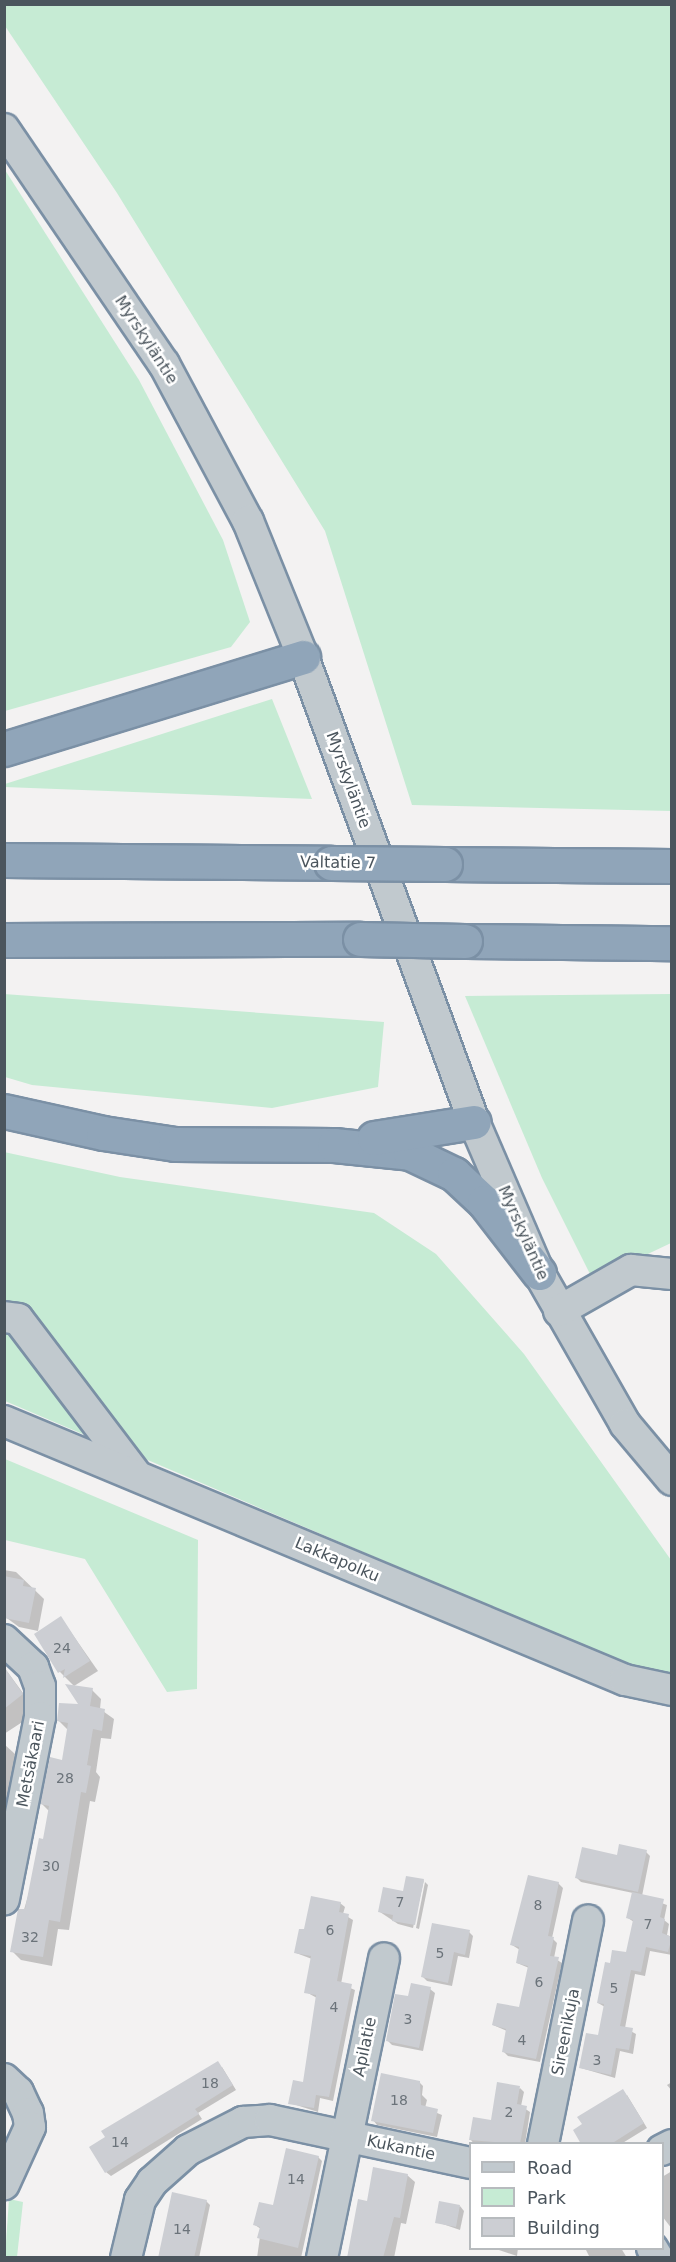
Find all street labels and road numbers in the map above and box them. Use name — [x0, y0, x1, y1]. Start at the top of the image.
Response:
street label: Myrskyläntie — [110, 292, 182, 388]
street label: Myrskyläntie — [322, 729, 374, 831]
street label: Valtatie 7 — [300, 853, 376, 873]
street label: Myrskyläntie — [494, 1183, 552, 1283]
street label: Lakkapolku — [292, 1534, 382, 1586]
street label: Metsäkaari — [13, 1719, 49, 1809]
street label: Sireenikuja — [548, 1987, 584, 2077]
street label: Apilatie — [349, 2015, 381, 2079]
street label: Kukantie — [365, 2131, 437, 2165]

